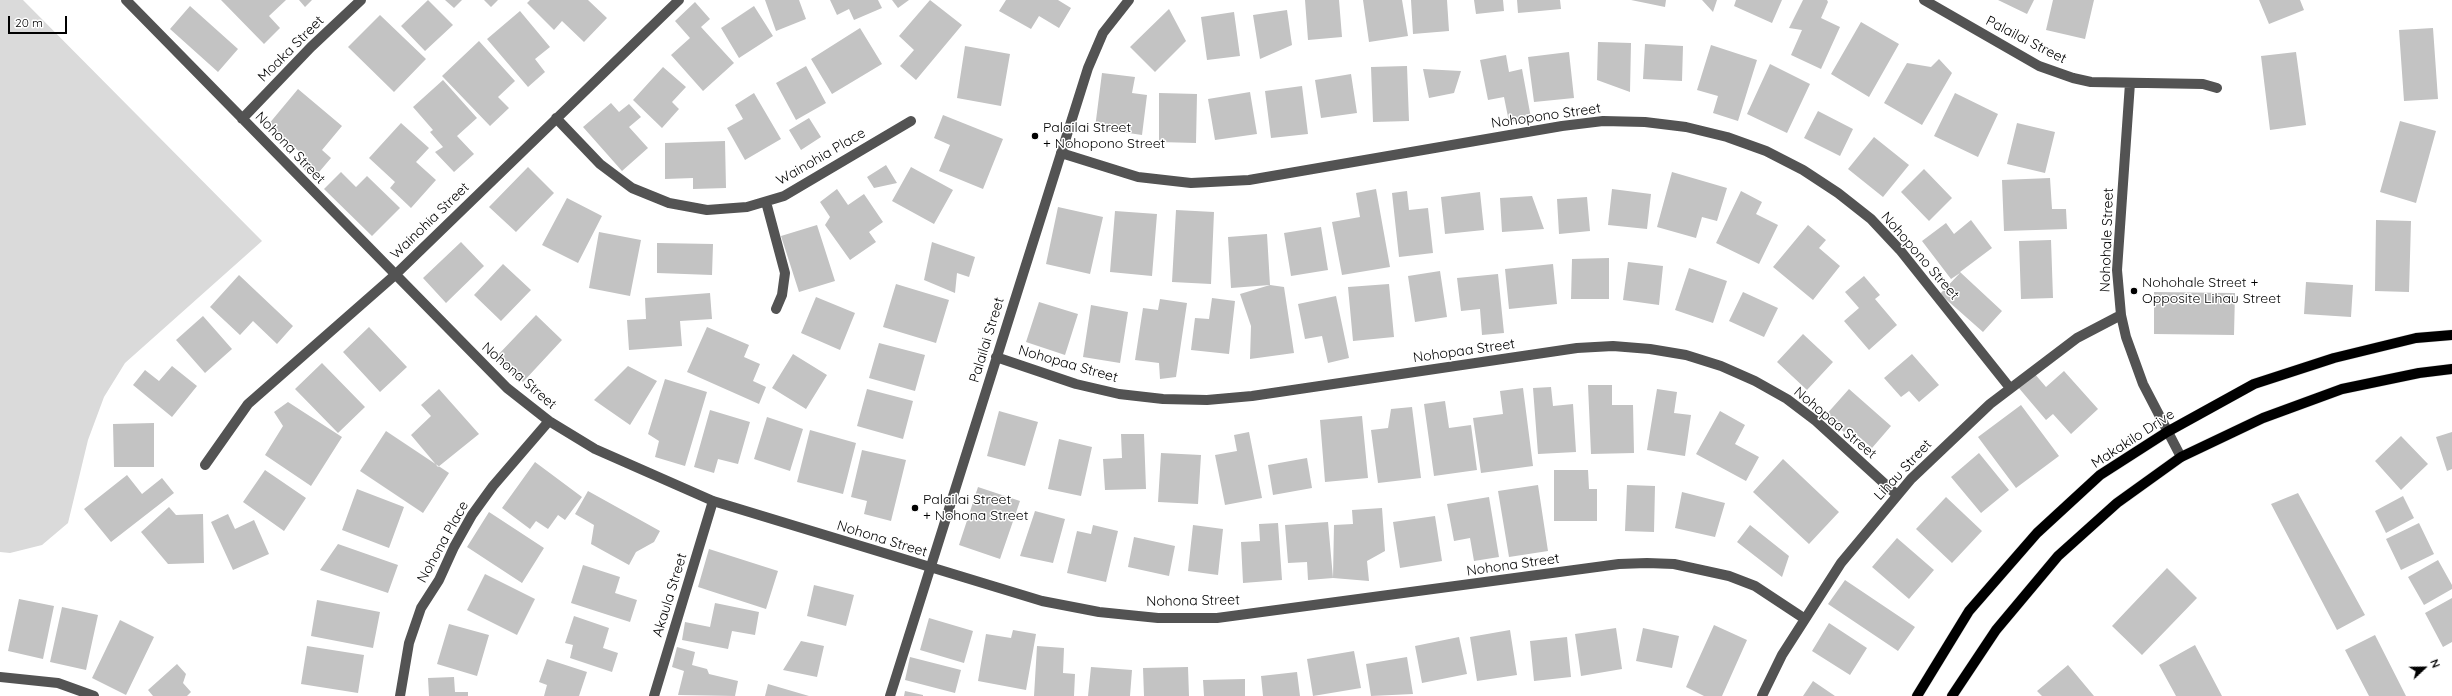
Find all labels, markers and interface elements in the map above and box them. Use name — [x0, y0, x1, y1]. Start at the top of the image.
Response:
scale bar — [10, 8, 69, 34]
street label: Moaka Street — [254, 12, 328, 86]
street label: Palailai Street — [1983, 12, 2069, 68]
text: 20 m — [15, 15, 43, 30]
street label: Nohopono Street — [1490, 100, 1602, 132]
street label: Nohona Street — [251, 108, 329, 188]
place label: Palailai Street + Nohopono Street — [1043, 120, 1165, 152]
street label: Wainohia Place — [774, 125, 868, 189]
marker: Palailai Street + Nohopono Street — [1030, 131, 1040, 141]
street label: Wainohia Street — [387, 179, 473, 263]
street label: Nohohale Street — [2097, 187, 2117, 293]
street label: Nohopono Street — [1877, 209, 1963, 303]
place label: Nohohale Street + Opposite Lihau Street — [2142, 275, 2281, 308]
marker: Nohohale Street + Opposite Lihau Street — [2129, 286, 2139, 296]
street label: Palailai Street — [966, 295, 1008, 385]
street label: Nohopaa Street — [1412, 336, 1516, 366]
street label: Nohona Street — [478, 339, 560, 413]
street label: Nohopaa Street — [1016, 342, 1120, 386]
street label: Nohopaa Street — [1790, 384, 1880, 462]
street label: Makakilo Drive — [2088, 406, 2178, 472]
street label: Lihau Street — [1871, 436, 1935, 504]
place label: Palailai Street + Nohona Street — [923, 492, 1028, 524]
street label: Nohona Place — [414, 498, 472, 586]
marker: Palailai Street + Nohona Street — [910, 503, 920, 513]
street label: Nohona Street — [835, 517, 929, 561]
street label: Nohona Street — [1465, 550, 1561, 580]
street label: Akaula Street — [649, 551, 691, 639]
street label: Nohona Street — [1146, 592, 1240, 610]
north arrow — [2404, 648, 2444, 688]
text: N — [2427, 657, 2443, 670]

